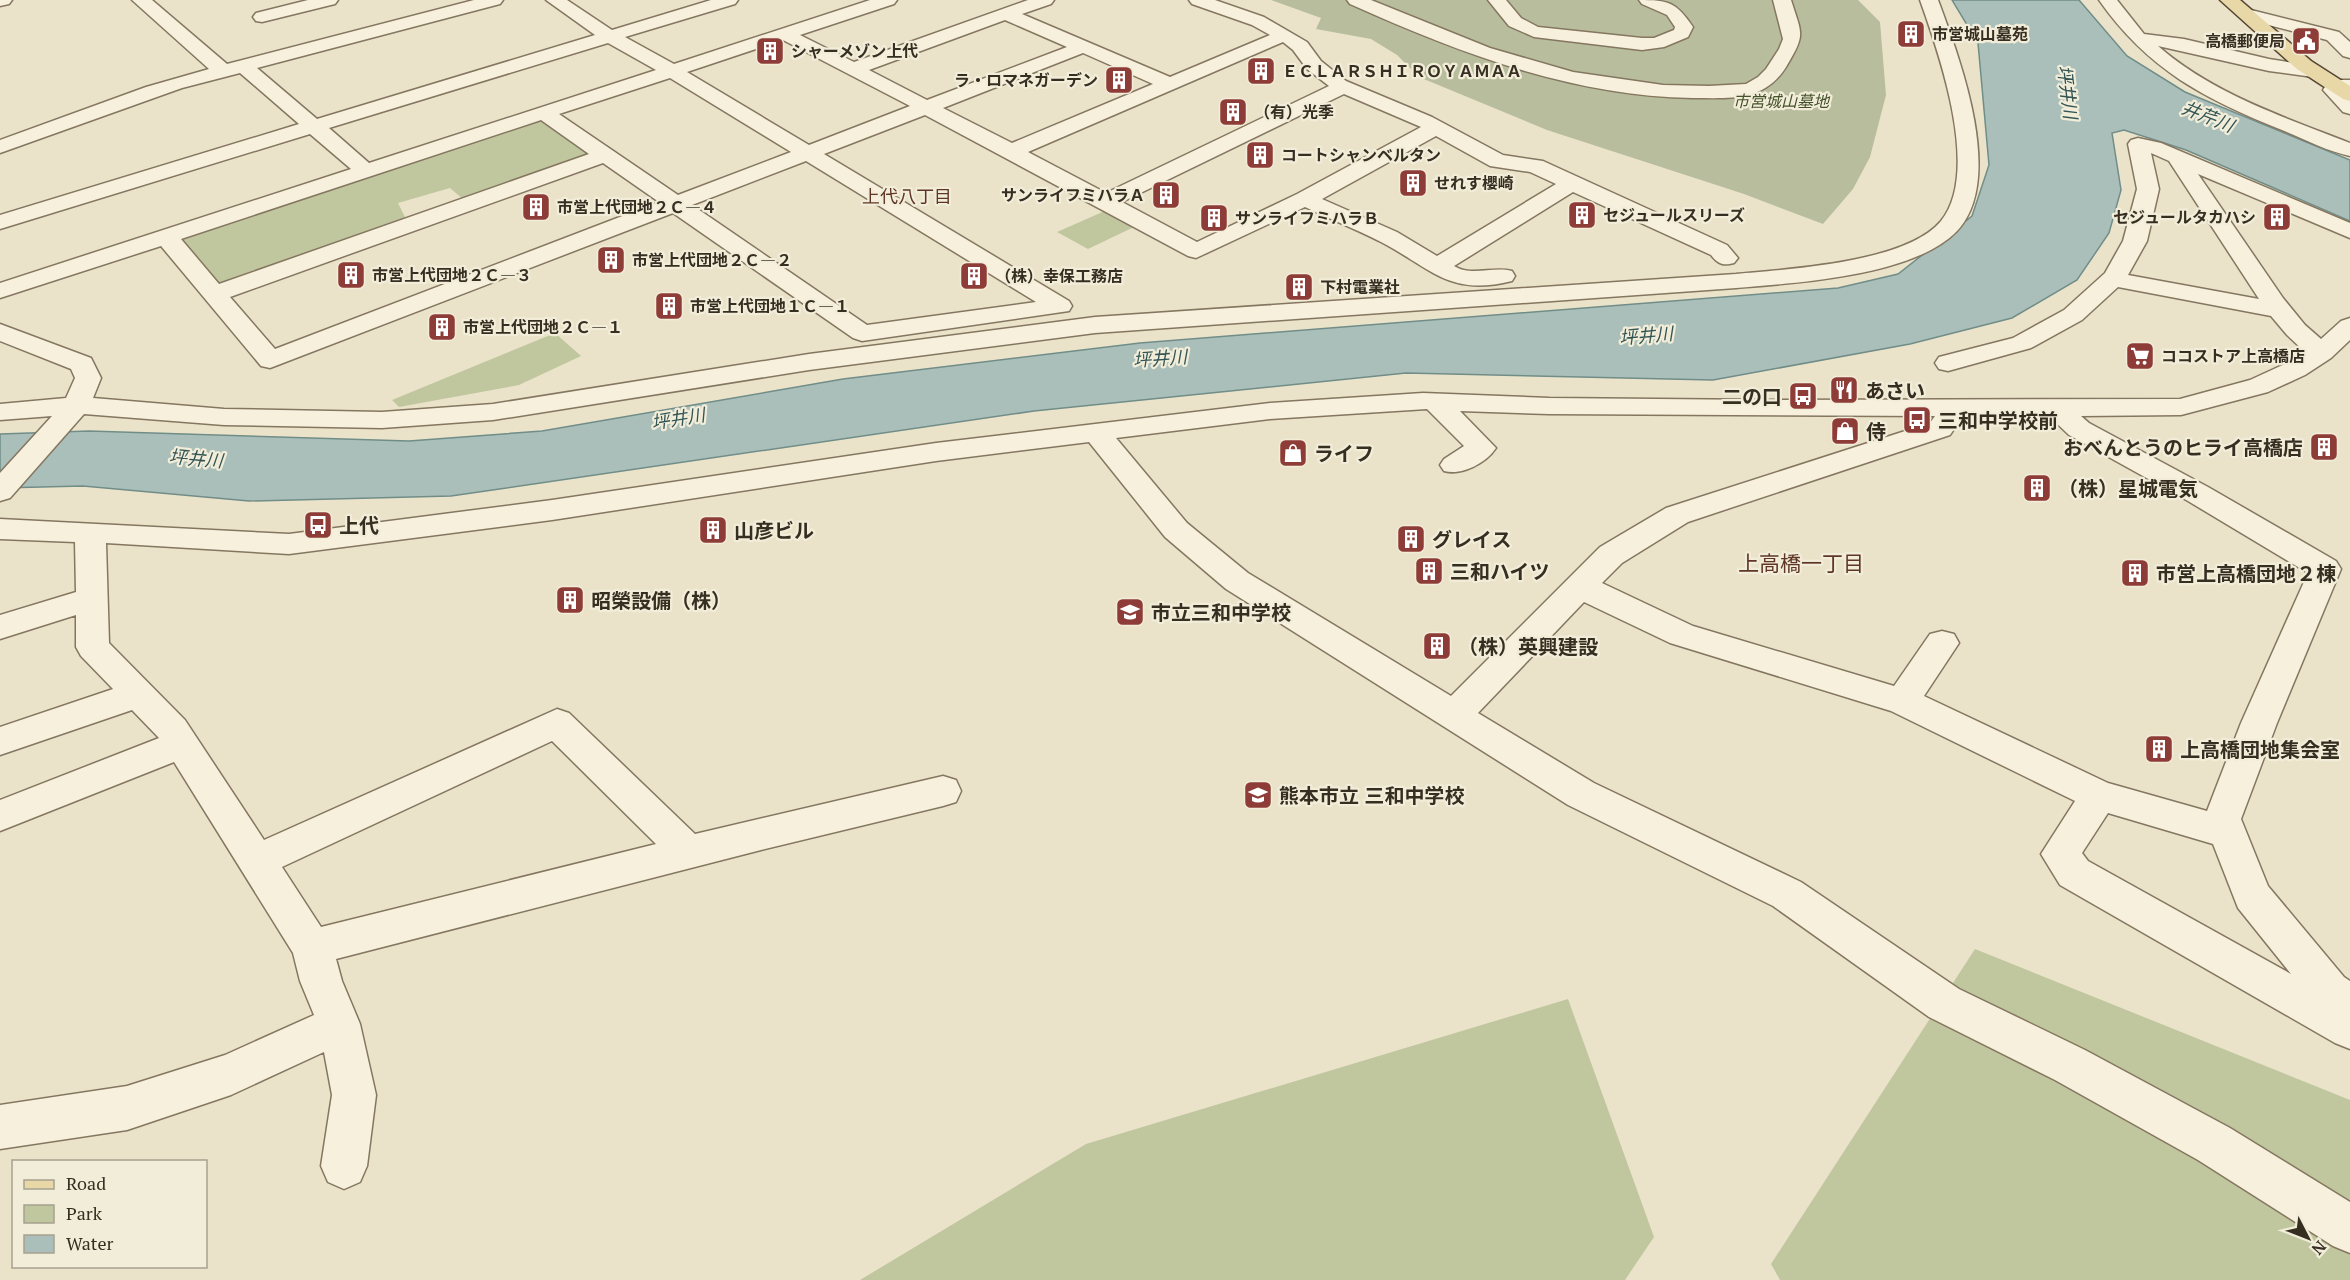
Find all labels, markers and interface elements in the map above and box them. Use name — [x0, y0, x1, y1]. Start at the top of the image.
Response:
building icon: 市営城山墓苑 — [1895, 18, 1927, 50]
place label: 市営城山墓苑 — [1932, 23, 2028, 45]
public building icon: 高橋郵便局 — [2290, 25, 2322, 57]
place label: 高橋郵便局 — [2205, 30, 2285, 52]
building icon: シャーメゾン上代 — [754, 35, 786, 67]
place label: シャーメゾン上代 — [791, 40, 918, 62]
building icon: ＥＣＬＡＲＳＨＩＲＯＹＡＭＡＡ — [1245, 55, 1277, 87]
place label: ＥＣＬＡＲＳＨＩＲＯＹＡＭＡＡ — [1282, 60, 1522, 82]
building icon: ラ・ロマネガーデン — [1103, 64, 1135, 96]
water label: 坪井川 — [2053, 64, 2083, 122]
place label: ラ・ロマネガーデン — [954, 69, 1098, 91]
park label: 市営城山墓地 — [1733, 90, 1831, 112]
water label: 井芹川 — [2178, 95, 2239, 138]
building icon: （有）光季 — [1217, 96, 1249, 128]
place label: （有）光季 — [1254, 101, 1334, 123]
building icon: コートシャンベルタン — [1244, 139, 1276, 171]
place label: コートシャンベルタン — [1281, 144, 1441, 166]
building icon: せれす櫻崎 — [1397, 167, 1429, 199]
place label: せれす櫻崎 — [1434, 172, 1514, 194]
building icon: サンライフミハラＡ — [1150, 179, 1182, 211]
district label: 上代八丁目 — [862, 184, 952, 208]
place label: サンライフミハラＡ — [1001, 184, 1145, 206]
building icon: 市営上代団地２Ｃ―４ — [520, 191, 552, 223]
place label: 市営上代団地２Ｃ―４ — [557, 196, 717, 218]
building icon: セジュールスリーズ — [1566, 199, 1598, 231]
building icon: セジュールタカハシ — [2261, 201, 2293, 233]
building icon: サンライフミハラＢ — [1198, 202, 1230, 234]
place label: セジュールスリーズ — [1603, 204, 1745, 226]
place label: セジュールタカハシ — [2113, 206, 2256, 228]
place label: サンライフミハラＢ — [1235, 207, 1379, 229]
building icon: 市営上代団地２Ｃ―２ — [595, 244, 627, 276]
place label: 市営上代団地２Ｃ―２ — [632, 249, 792, 271]
building icon: 市営上代団地２Ｃ―３ — [335, 259, 367, 291]
building icon: （株）幸保工務店 — [958, 260, 990, 292]
place label: 市営上代団地２Ｃ―３ — [372, 264, 532, 286]
place label: （株）幸保工務店 — [995, 265, 1123, 287]
building icon: 下村電業社 — [1283, 271, 1315, 303]
place label: 下村電業社 — [1320, 276, 1400, 298]
building icon: 市営上代団地１Ｃ―１ — [653, 290, 685, 322]
place label: 市営上代団地１Ｃ―１ — [690, 295, 850, 317]
building icon: 市営上代団地２Ｃ―１ — [426, 311, 458, 343]
place label: 市営上代団地２Ｃ―１ — [463, 316, 623, 338]
water label: 坪井川 — [1618, 321, 1676, 349]
supermarket icon: ココストア上高橋店 — [2124, 340, 2156, 372]
water label: 坪井川 — [1132, 344, 1190, 372]
place label: ココストア上高橋店 — [2161, 345, 2305, 367]
restaurant icon: あさい — [1828, 374, 1860, 406]
place label: あさい — [1865, 377, 1925, 404]
bus stop icon: 二の口 — [1787, 380, 1819, 412]
place label: 二の口 — [1722, 383, 1782, 410]
water label: 坪井川 — [649, 402, 709, 434]
bus stop icon: 三和中学校前 — [1901, 404, 1933, 436]
place label: 三和中学校前 — [1938, 407, 2058, 434]
shop icon: 侍 — [1829, 415, 1861, 447]
place label: 侍 — [1866, 418, 1886, 445]
building icon: おべんとうのヒライ高橋店 — [2308, 431, 2340, 463]
place label: おべんとうのヒライ高橋店 — [2063, 434, 2303, 461]
shop icon: ライフ — [1277, 437, 1309, 469]
place label: ライフ — [1314, 440, 1374, 467]
water label: 坪井川 — [168, 444, 226, 472]
building icon: （株）星城電気 — [2021, 472, 2053, 504]
place label: （株）星城電気 — [2058, 475, 2198, 502]
bus stop icon: 上代 — [302, 509, 334, 541]
place label: 上代 — [339, 512, 379, 539]
building icon: 山彦ビル — [697, 514, 729, 546]
place label: 山彦ビル — [734, 517, 814, 544]
building icon: グレイス — [1395, 523, 1427, 555]
place label: グレイス — [1432, 526, 1511, 553]
district label: 上高橋一丁目 — [1738, 549, 1864, 577]
building icon: 三和ハイツ — [1413, 555, 1445, 587]
building icon: 市営上高橋団地２棟 — [2119, 557, 2151, 589]
place label: 三和ハイツ — [1450, 558, 1550, 585]
place label: 市営上高橋団地２棟 — [2156, 560, 2336, 587]
building icon: 昭榮設備（株） — [554, 584, 586, 616]
place label: 昭榮設備（株） — [591, 587, 731, 614]
school or university icon: 市立三和中学校 — [1114, 596, 1146, 628]
place label: 市立三和中学校 — [1151, 599, 1291, 626]
building icon: （株）英興建設 — [1421, 630, 1453, 662]
place label: （株）英興建設 — [1458, 633, 1598, 660]
building icon: 上高橋団地集会室 — [2143, 733, 2175, 765]
place label: 上高橋団地集会室 — [2180, 736, 2340, 763]
school or university icon: 熊本市立 三和中学校 — [1242, 779, 1274, 811]
place label: 熊本市立 三和中学校 — [1279, 782, 1464, 809]
legend — [12, 1160, 207, 1268]
text: Road — [66, 1171, 106, 1195]
text: Park — [66, 1201, 103, 1225]
north arrow — [2278, 1208, 2338, 1268]
text: Water — [66, 1231, 113, 1255]
text: N — [2307, 1236, 2331, 1260]

